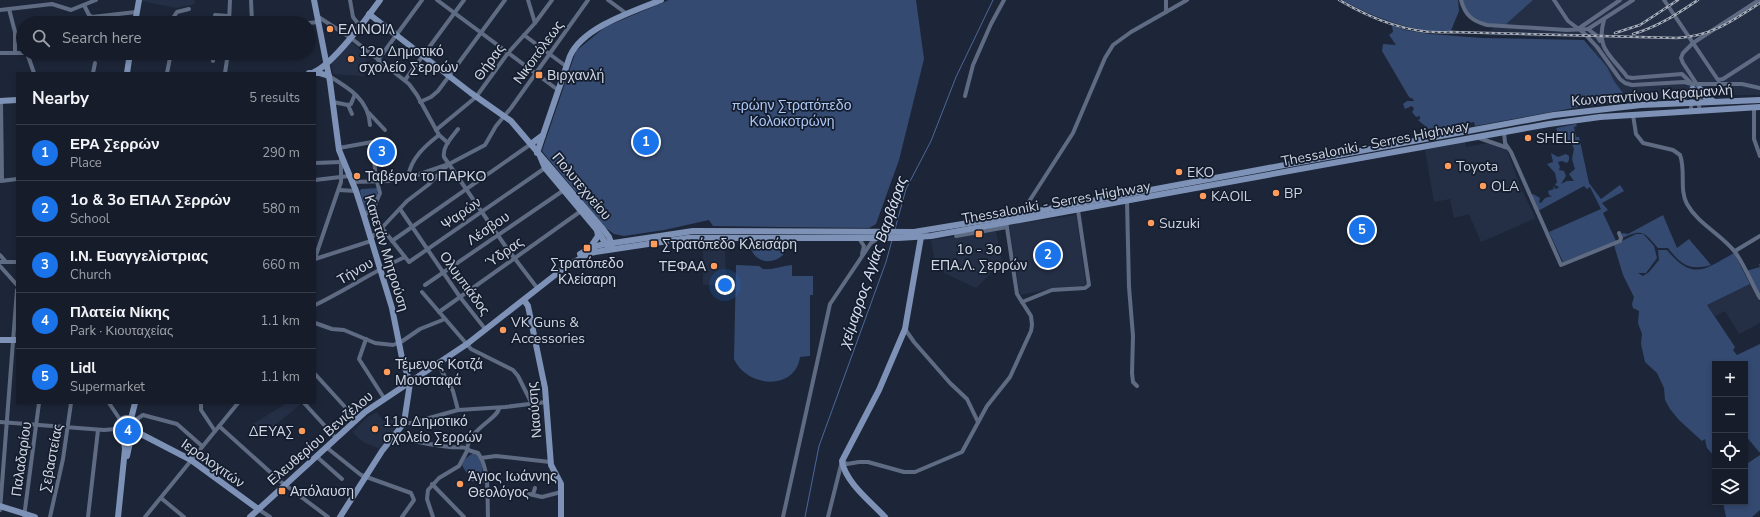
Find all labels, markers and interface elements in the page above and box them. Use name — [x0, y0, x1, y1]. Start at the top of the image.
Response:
search box — [16, 16, 316, 60]
street label: Νικοπόλεως — [509, 16, 568, 88]
place label: ΕΛΙΝΟΙΛ — [338, 20, 395, 39]
marker: ΕΛΙΝΟΙΛ — [325, 24, 335, 34]
icon: search — [30, 27, 52, 49]
text: Search here — [62, 28, 142, 48]
street label: Θήρας — [470, 40, 509, 85]
place label: 12ο Δημοτικό σχολείο Σερρών — [359, 42, 458, 77]
marker: 12ο Δημοτικό σχολείο Σερρών — [346, 54, 356, 64]
place label: Βιρχανλή — [547, 66, 604, 85]
marker: Βιρχανλή — [534, 70, 544, 80]
street label: Κωνσταντίνου Καραμανλή — [1571, 80, 1733, 111]
text: Nearby — [32, 87, 89, 110]
text: 5 results — [249, 89, 300, 107]
park label: πρώην Στρατόπεδο Κολοκοτρώνη — [733, 96, 852, 131]
street label: Thessaloniki - Serres Highway — [1279, 116, 1471, 171]
pin: 1 — [633, 127, 659, 157]
place label: SHELL — [1536, 129, 1579, 148]
marker: SHELL — [1523, 133, 1533, 143]
text: ΕΡΑ Σερρών — [70, 134, 159, 154]
pin: 3 — [369, 137, 395, 167]
text: 1 — [41, 144, 49, 162]
text: 290 m — [262, 144, 300, 162]
street label: Πολυτεχνείου — [548, 148, 616, 224]
text: Place — [70, 154, 102, 172]
place label: Toyota — [1456, 157, 1498, 176]
marker: Toyota — [1443, 161, 1453, 171]
place label: EKO — [1187, 163, 1214, 182]
place label: Ταβέρνα το ΠΑΡΚΟ — [365, 167, 486, 186]
marker: EKO — [1174, 167, 1184, 177]
marker: Ταβέρνα το ΠΑΡΚΟ — [352, 171, 362, 181]
water label: χείμαρρος Αγίας Βαρβάρας — [833, 173, 912, 353]
street label: Thessaloniki - Serres Highway — [960, 176, 1153, 228]
place label: OLA — [1491, 177, 1519, 196]
marker: OLA — [1478, 181, 1488, 191]
place label: BP — [1284, 184, 1302, 203]
place label: KAOIL — [1211, 187, 1252, 206]
marker: BP — [1271, 188, 1281, 198]
text: 1ο & 3ο ΕΠΑΛ Σερρών — [70, 190, 231, 210]
marker: KAOIL — [1198, 191, 1208, 201]
street label: Καπετάν Μητρούση — [360, 193, 413, 314]
street label: Ψαρών — [437, 193, 485, 234]
text: 2 — [41, 200, 49, 218]
text: 580 m — [262, 200, 300, 218]
street label: Λέσβου — [463, 207, 513, 250]
text: School — [70, 210, 110, 228]
place label: Suzuki — [1159, 214, 1200, 233]
pin: 5 — [1349, 215, 1375, 245]
marker: Suzuki — [1146, 218, 1156, 228]
marker: 1ο - 3ο ΕΠΑ.Λ. Σερρών — [974, 229, 984, 239]
street label: Ύδρας — [481, 232, 527, 272]
place label: Στρατόπεδο Κλεισάρη — [662, 235, 797, 254]
marker: Στρατόπεδο Κλεισάρη — [649, 239, 659, 249]
place label: 1ο - 3ο ΕΠΑ.Λ. Σερρών — [931, 240, 1027, 275]
pin: 2 — [1035, 240, 1061, 270]
marker: Στρατόπεδο Κλείσαρη — [582, 243, 592, 253]
text: Ι.Ν. Ευαγγελίστριας — [70, 246, 208, 266]
street label: Ολυμπιάδος — [435, 247, 494, 319]
street label: Τήνου — [334, 254, 377, 289]
place label: Στρατόπεδο Κλείσαρη — [550, 254, 624, 289]
text: 3 — [41, 256, 49, 274]
text: 660 m — [262, 256, 300, 274]
place label: ΤΕΦΑΑ — [659, 257, 707, 276]
marker: ΤΕΦΑΑ — [709, 261, 719, 271]
text: Church — [70, 266, 111, 284]
your location — [715, 275, 735, 295]
text: Πλατεία Νίκης — [70, 302, 170, 322]
text: 4 — [41, 312, 49, 330]
text: 1.1 km — [260, 312, 300, 330]
place label: VK Guns & Accessories — [510, 313, 585, 348]
text: Park · Κιουταχείας — [70, 322, 173, 340]
marker: VK Guns & Accessories — [498, 325, 508, 335]
place label: Τέμενος Κοτζά Μουσταφά — [395, 355, 483, 390]
text: Lidl — [70, 358, 96, 378]
map controls — [1712, 361, 1748, 505]
button: + — [1712, 361, 1748, 397]
marker: Τέμενος Κοτζά Μουσταφά — [382, 367, 392, 377]
text: 5 — [41, 368, 49, 386]
text: 1.1 km — [260, 368, 300, 386]
text: Supermarket — [70, 378, 145, 396]
street label: Ναούσης — [523, 381, 546, 439]
street label: Ελευθερίου Βενιζέλου — [263, 387, 377, 490]
button: − — [1712, 397, 1748, 433]
place label: 11ο Δημοτικό σχολείο Σερρών — [383, 412, 482, 447]
pin: 4 — [115, 416, 141, 446]
street label: Παλαδαρίου — [7, 420, 36, 498]
street label: Σεβαστείας — [36, 422, 67, 494]
place label: ΔΕΥΑΣ — [248, 422, 294, 441]
marker: 11ο Δημοτικό σχολείο Σερρών — [370, 424, 380, 434]
marker: ΔΕΥΑΣ — [297, 426, 307, 436]
button: locate — [1712, 433, 1748, 469]
street label: Ιερολοχιτών — [177, 435, 248, 492]
place label: Άγιος Ιωάννης Θεολόγος — [468, 467, 557, 502]
button: layers — [1712, 469, 1748, 505]
marker: Άγιος Ιωάννης Θεολόγος — [455, 479, 465, 489]
place label: Απόλαυση — [290, 482, 354, 501]
marker: Απόλαυση — [277, 486, 287, 496]

